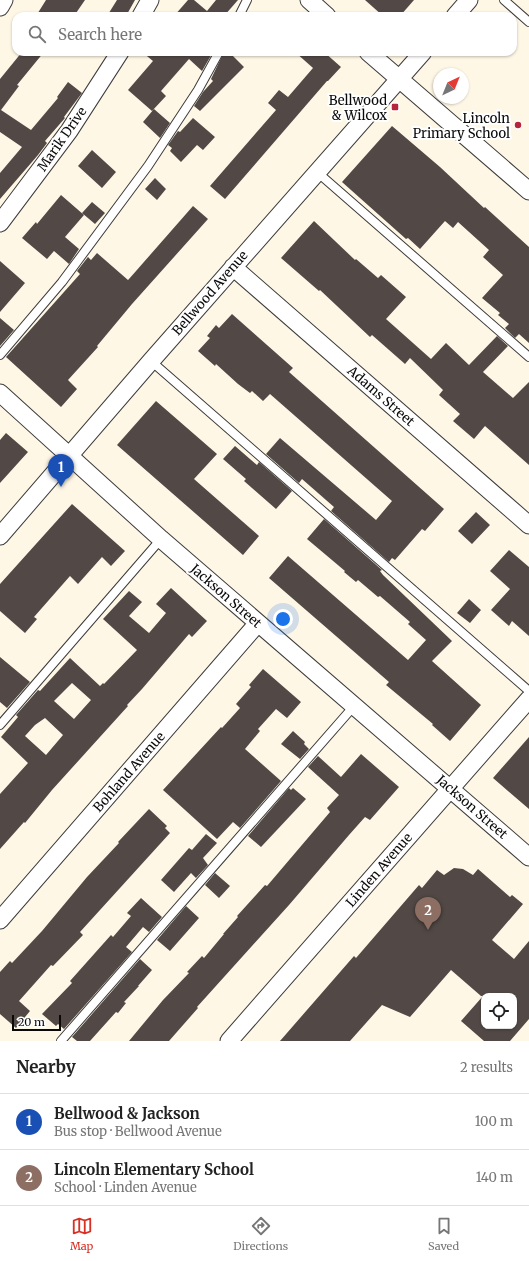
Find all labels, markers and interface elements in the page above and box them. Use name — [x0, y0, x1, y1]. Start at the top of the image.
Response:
search box — [12, 12, 517, 56]
icon: search — [26, 23, 48, 45]
text: Search here — [58, 25, 142, 44]
north arrow — [433, 68, 469, 104]
place label: Bellwood & Wilcox — [329, 92, 387, 124]
marker: Bellwood & Wilcox — [390, 102, 400, 112]
street label: Marik Drive — [34, 103, 91, 175]
place label: Lincoln Primary School — [413, 110, 510, 142]
marker: Lincoln Primary School — [513, 120, 523, 130]
street label: Bellwood Avenue — [168, 247, 252, 339]
street label: Adams Street — [343, 362, 418, 430]
pin: 1 — [48, 454, 74, 487]
street label: Jackson Street — [186, 560, 265, 632]
your location — [273, 609, 293, 629]
street label: Bohland Avenue — [89, 728, 169, 816]
street label: Jackson Street — [432, 771, 511, 843]
street label: Linden Avenue — [342, 829, 416, 911]
pin: 2 — [415, 897, 441, 930]
map controls — [481, 993, 517, 1029]
button: locate — [481, 993, 517, 1029]
scale bar — [12, 1013, 61, 1032]
text: 20 m — [18, 1015, 45, 1029]
text: Nearby — [16, 1056, 76, 1078]
text: 2 results — [460, 1059, 513, 1076]
text: Bellwood & Jackson — [54, 1104, 200, 1123]
text: 1 — [26, 1113, 32, 1130]
text: 100 m — [475, 1113, 513, 1130]
text: Bus stop · Bellwood Avenue — [54, 1123, 222, 1140]
text: Lincoln Elementary School — [54, 1160, 254, 1179]
text: 2 — [25, 1169, 33, 1186]
text: 140 m — [476, 1169, 513, 1186]
text: School · Linden Avenue — [54, 1179, 197, 1196]
tab: Map — [70, 1215, 93, 1253]
tab: Directions — [233, 1215, 288, 1253]
tab: Saved — [428, 1215, 459, 1253]

